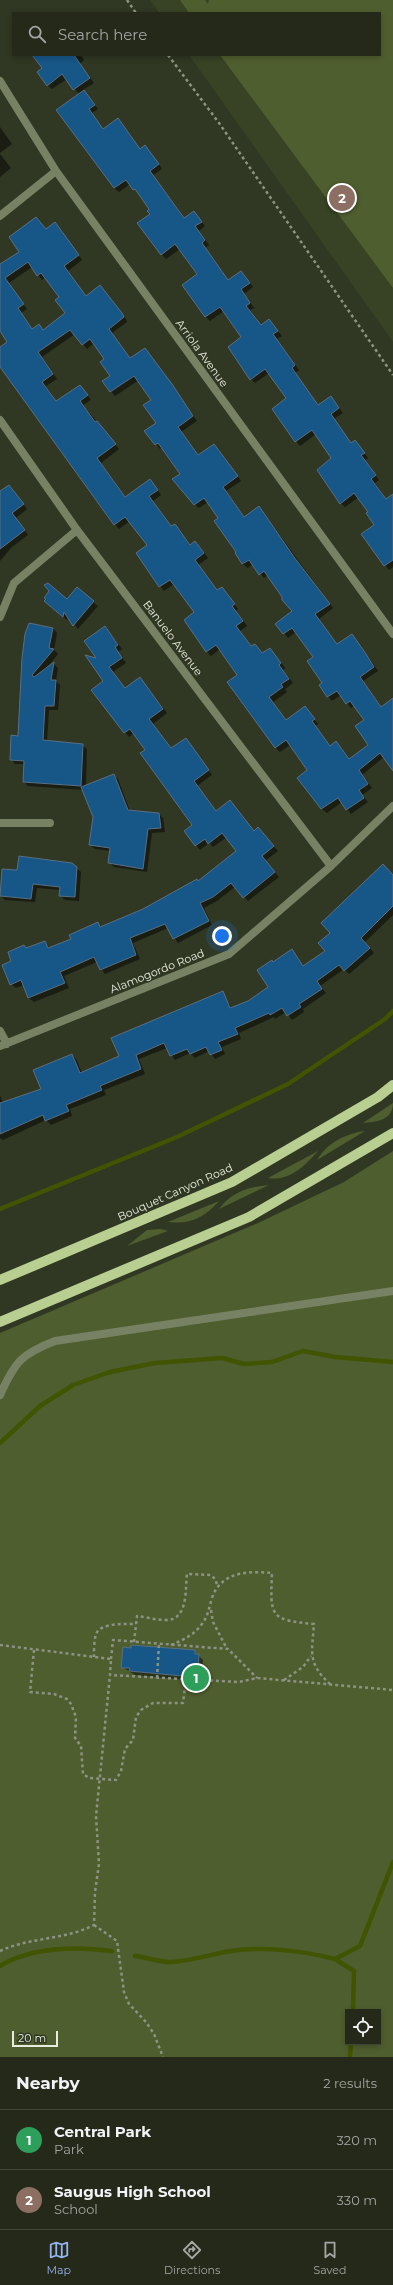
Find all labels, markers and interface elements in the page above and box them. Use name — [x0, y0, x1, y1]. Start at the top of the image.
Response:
search box — [12, 12, 381, 56]
icon: search — [26, 23, 48, 45]
text: Search here — [58, 25, 147, 44]
pin: 2 — [329, 183, 355, 213]
street label: Arriola Avenue — [173, 316, 231, 390]
street label: Banuelo Avenue — [140, 598, 206, 679]
your location — [212, 926, 232, 946]
street label: Alamogordo Road — [108, 946, 206, 996]
street label: Bouquet Canyon Road — [115, 1160, 235, 1224]
pin: 1 — [183, 1663, 209, 1693]
map controls — [345, 2009, 381, 2045]
button: locate — [345, 2009, 381, 2045]
scale bar — [12, 2029, 58, 2048]
text: 20 m — [18, 2031, 46, 2045]
text: Nearby — [16, 2073, 80, 2093]
text: 2 results — [323, 2075, 377, 2091]
text: Central Park — [54, 2122, 151, 2141]
text: 1 — [26, 2132, 32, 2148]
text: 320 m — [337, 2132, 377, 2148]
text: Park — [54, 2141, 84, 2157]
text: Saugus High School — [54, 2182, 211, 2201]
text: 2 — [25, 2192, 33, 2208]
text: 330 m — [337, 2192, 377, 2208]
text: School — [54, 2201, 98, 2217]
tab: Map — [47, 2239, 71, 2277]
tab: Directions — [164, 2239, 220, 2277]
tab: Saved — [313, 2239, 346, 2277]

